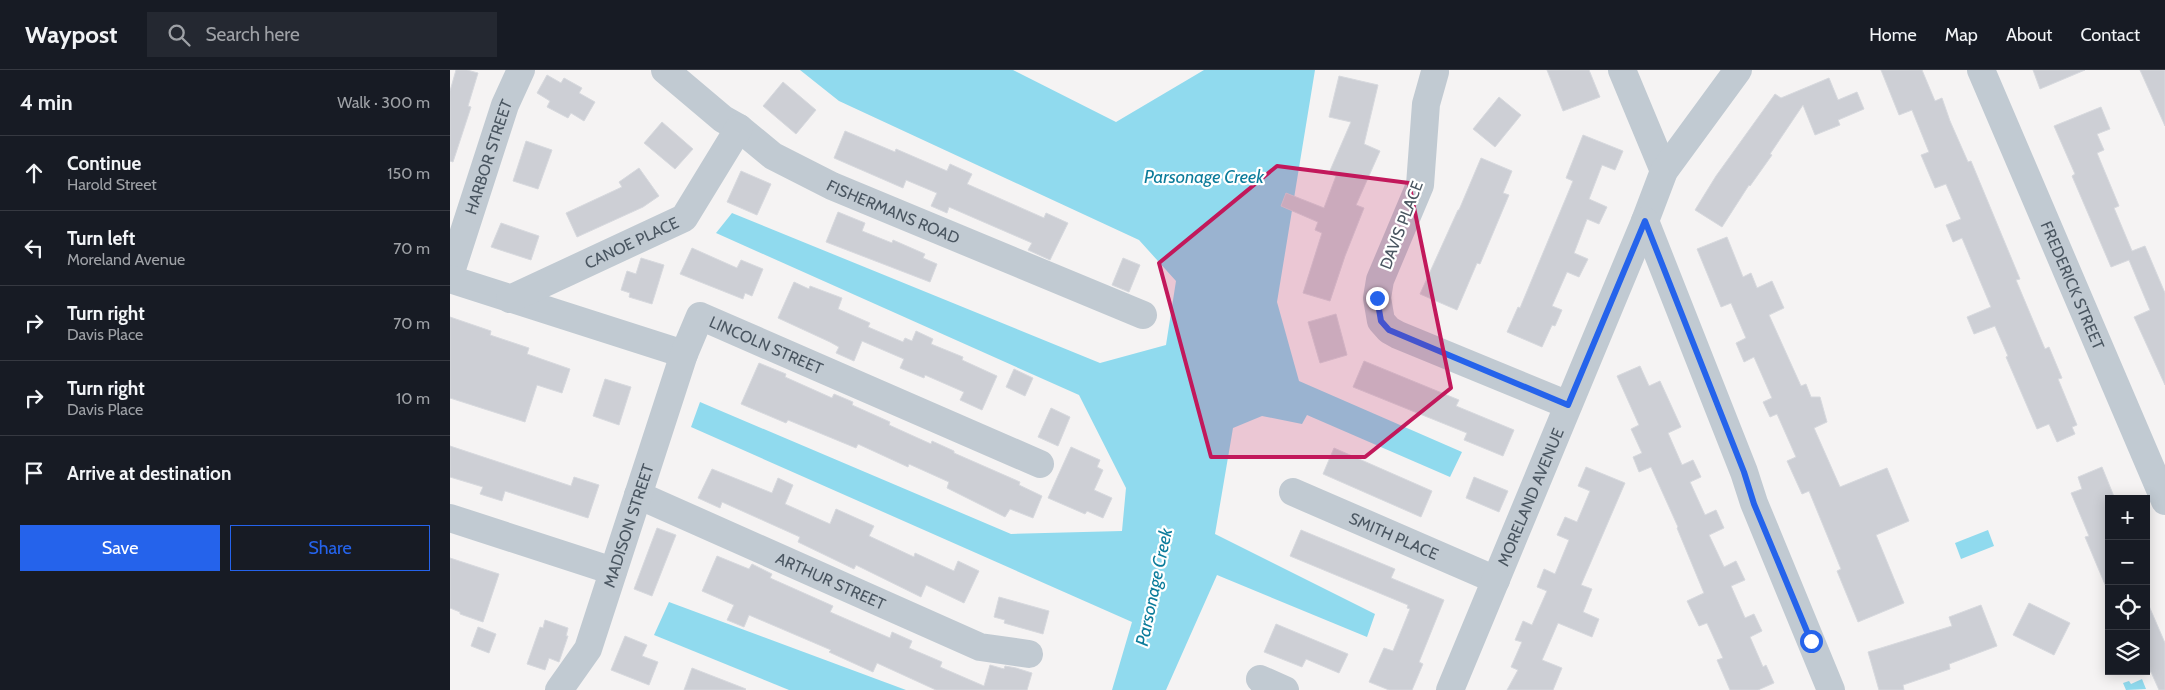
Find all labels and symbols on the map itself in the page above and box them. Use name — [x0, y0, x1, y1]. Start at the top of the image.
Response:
street label: HARBOR STREET — [461, 96, 516, 217]
water label: Parsonage Creek — [1144, 166, 1265, 188]
street label: FISHERMANS ROAD — [823, 176, 962, 248]
street label: DAVIS PLACE — [1376, 178, 1427, 272]
street label: CANOE PLACE — [582, 213, 682, 273]
street label: FREDERICK STREET — [2037, 218, 2108, 353]
route end — [1366, 287, 1389, 310]
street label: LINCOLN STREET — [706, 312, 826, 379]
street label: MORELAND AVENUE — [1494, 425, 1568, 569]
street label: MADISON STREET — [600, 461, 658, 590]
street label: SMITH PLACE — [1346, 509, 1441, 564]
water label: Parsonage Creek — [1131, 525, 1177, 648]
street label: ARTHUR STREET — [773, 549, 889, 614]
route start — [1800, 630, 1823, 653]

